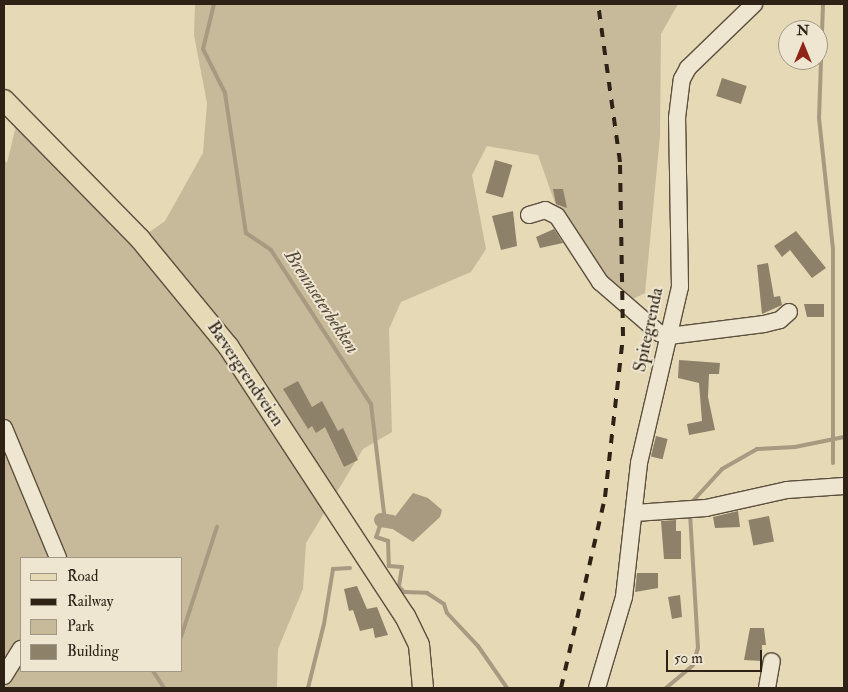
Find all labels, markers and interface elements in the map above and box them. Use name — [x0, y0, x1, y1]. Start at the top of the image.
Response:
north arrow — [778, 20, 828, 70]
text: N — [797, 22, 809, 39]
water label: Brennseterbekken — [279, 246, 363, 358]
street label: Spitegrenda — [630, 286, 668, 374]
street label: Bævergrendveien — [202, 317, 288, 431]
legend — [20, 557, 182, 672]
text: Road — [67, 567, 98, 586]
text: Railway — [67, 592, 113, 611]
text: Park — [67, 617, 94, 636]
scale bar — [668, 640, 764, 672]
text: Building — [67, 642, 119, 661]
text: 50 m — [674, 649, 703, 668]

